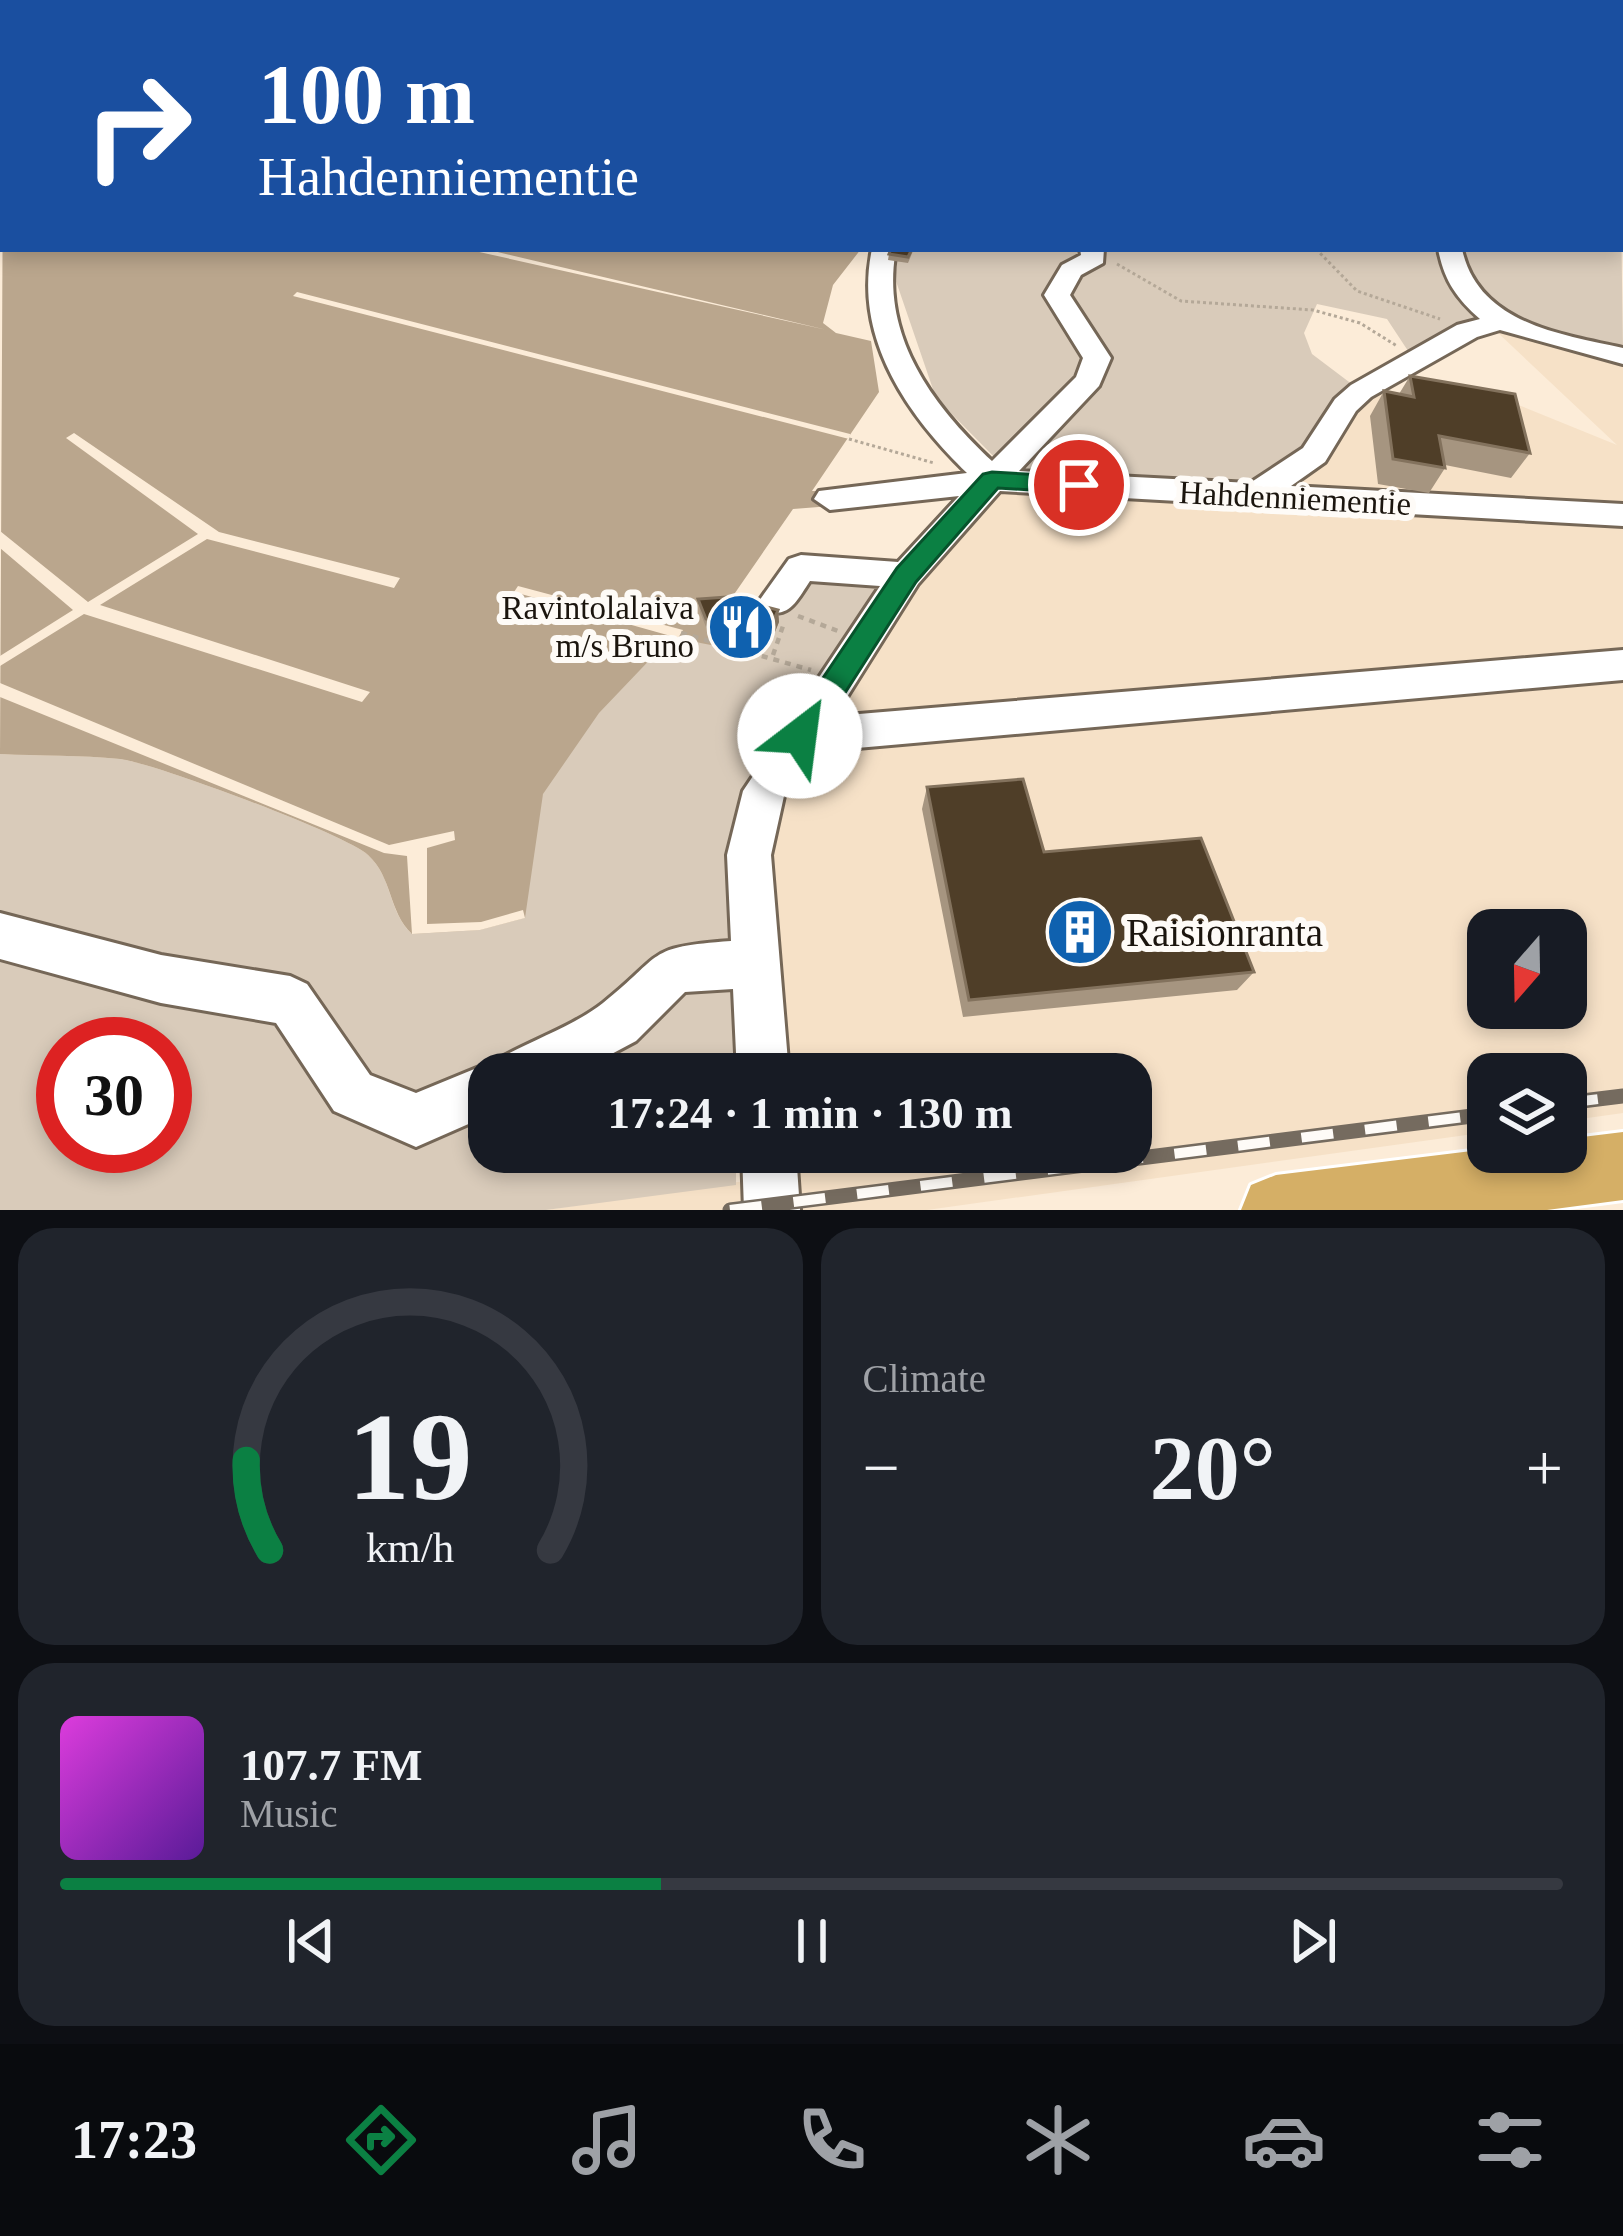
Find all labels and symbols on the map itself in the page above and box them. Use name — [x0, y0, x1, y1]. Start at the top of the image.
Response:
pin — [1028, 434, 1130, 536]
street label: Hahdenniementie — [1178, 474, 1412, 522]
place label: Ravintolalaiva m/s Bruno — [502, 590, 694, 664]
restaurant icon: Ravintolalaiva m/s Bruno — [706, 592, 776, 662]
position arrow — [737, 673, 863, 799]
building icon: Raisionranta — [1045, 897, 1115, 967]
north arrow — [1467, 909, 1587, 1029]
place label: Raisionranta — [1126, 911, 1323, 954]
speed limit sign: 30 — [36, 1017, 192, 1173]

